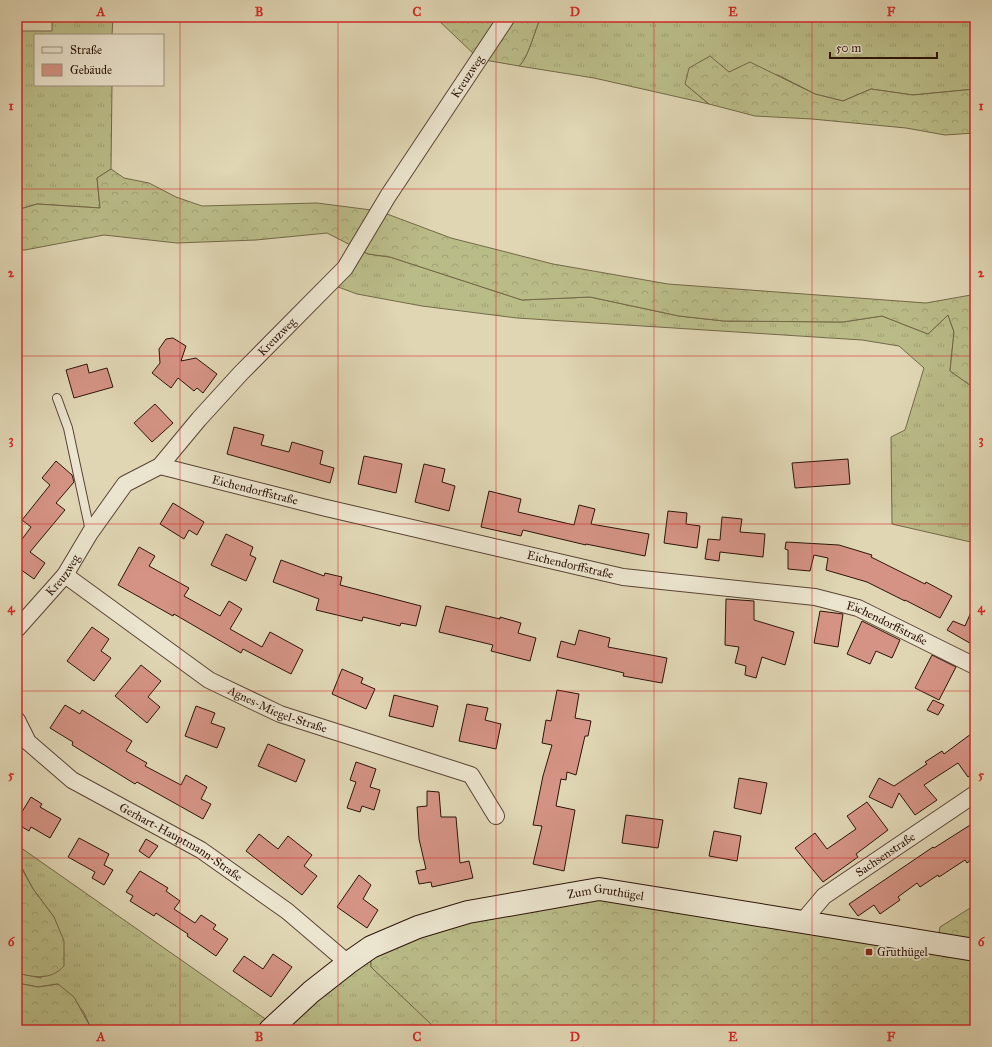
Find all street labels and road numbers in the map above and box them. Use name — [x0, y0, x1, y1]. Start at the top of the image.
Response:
street label: Kreuzweg — [448, 52, 488, 101]
street label: Kreuzweg — [255, 314, 300, 359]
street label: Eichendorffstraße — [210, 472, 300, 508]
street label: Eichendorffstraße — [526, 548, 615, 582]
street label: Kreuzweg — [43, 551, 84, 599]
street label: Eichendorffstraße — [845, 598, 930, 648]
street label: Agnes-Miegel-Straße — [225, 683, 329, 736]
street label: Gerhart-Hauptmann-Straße — [117, 800, 245, 884]
street label: Sachsenstraße — [853, 829, 918, 880]
street label: Zum Gruthügel — [566, 881, 646, 903]

